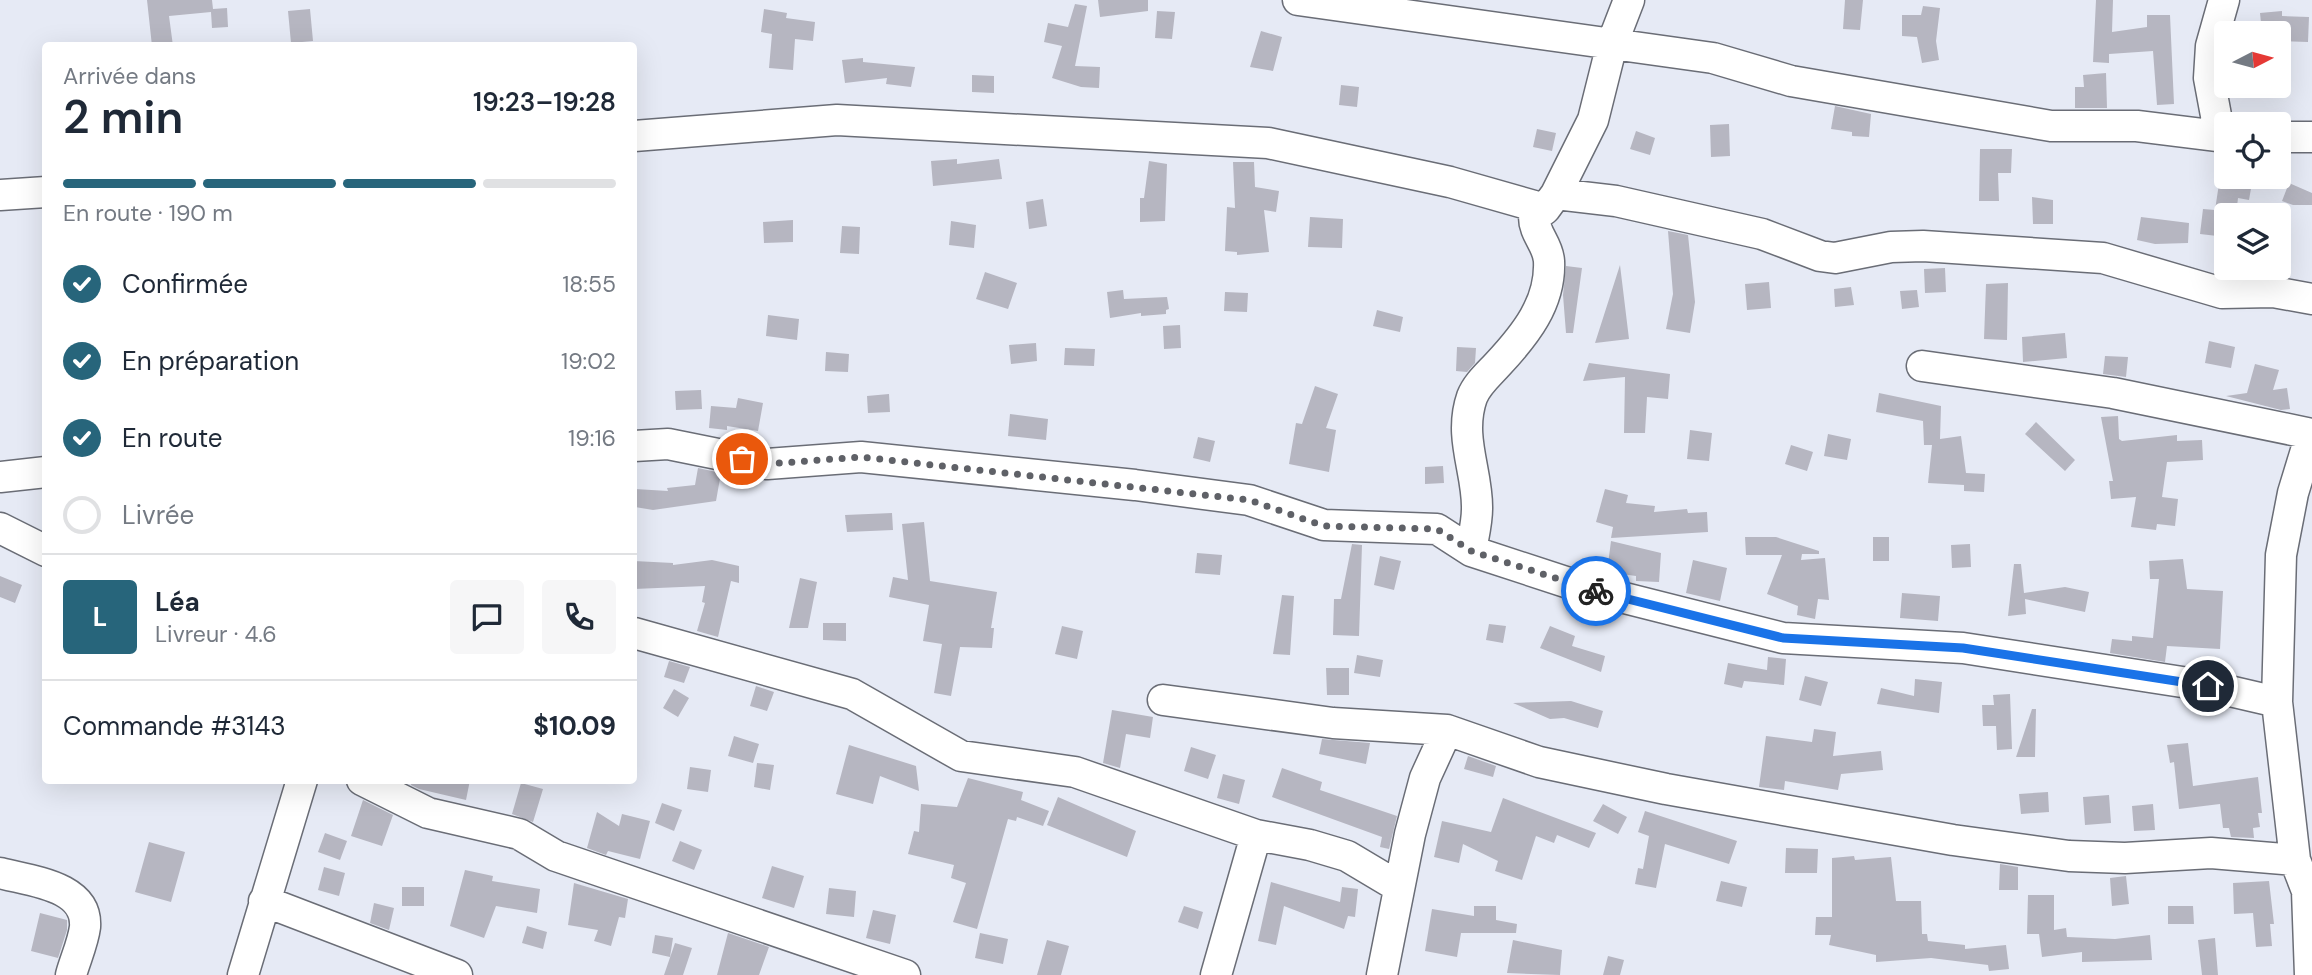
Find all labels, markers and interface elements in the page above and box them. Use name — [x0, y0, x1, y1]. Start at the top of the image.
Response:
north arrow — [2214, 21, 2291, 98]
map controls — [2214, 21, 2291, 280]
text: Arrivée dans — [63, 61, 196, 91]
text: 19:23–19:28 — [473, 85, 616, 119]
text: 2 min — [63, 87, 183, 147]
button: locate — [2214, 112, 2291, 189]
text: En route · 190 m — [63, 198, 233, 228]
button: layers — [2214, 203, 2291, 280]
icon: check — [63, 265, 101, 303]
text: Confirmée — [122, 267, 248, 301]
text: 18:55 — [562, 269, 616, 299]
icon: check — [63, 342, 101, 380]
text: En préparation — [122, 344, 299, 378]
text: 19:02 — [561, 346, 616, 376]
icon: check — [63, 419, 101, 457]
text: En route — [122, 421, 223, 455]
text: 19:16 — [568, 423, 616, 453]
pin — [712, 429, 772, 489]
icon: bag — [723, 440, 761, 478]
text: Livrée — [122, 498, 194, 532]
courier — [1561, 556, 1631, 626]
icon: bike — [1577, 572, 1615, 610]
button: chat — [450, 580, 524, 654]
button: phone — [542, 580, 616, 654]
text: Léa — [155, 585, 200, 619]
text: L — [93, 600, 107, 634]
text: Livreur · 4.6 — [155, 619, 277, 649]
pin — [2178, 656, 2238, 716]
icon: home — [2189, 667, 2227, 705]
text: Commande #3143 — [63, 709, 286, 743]
text: $10.09 — [533, 709, 616, 743]

